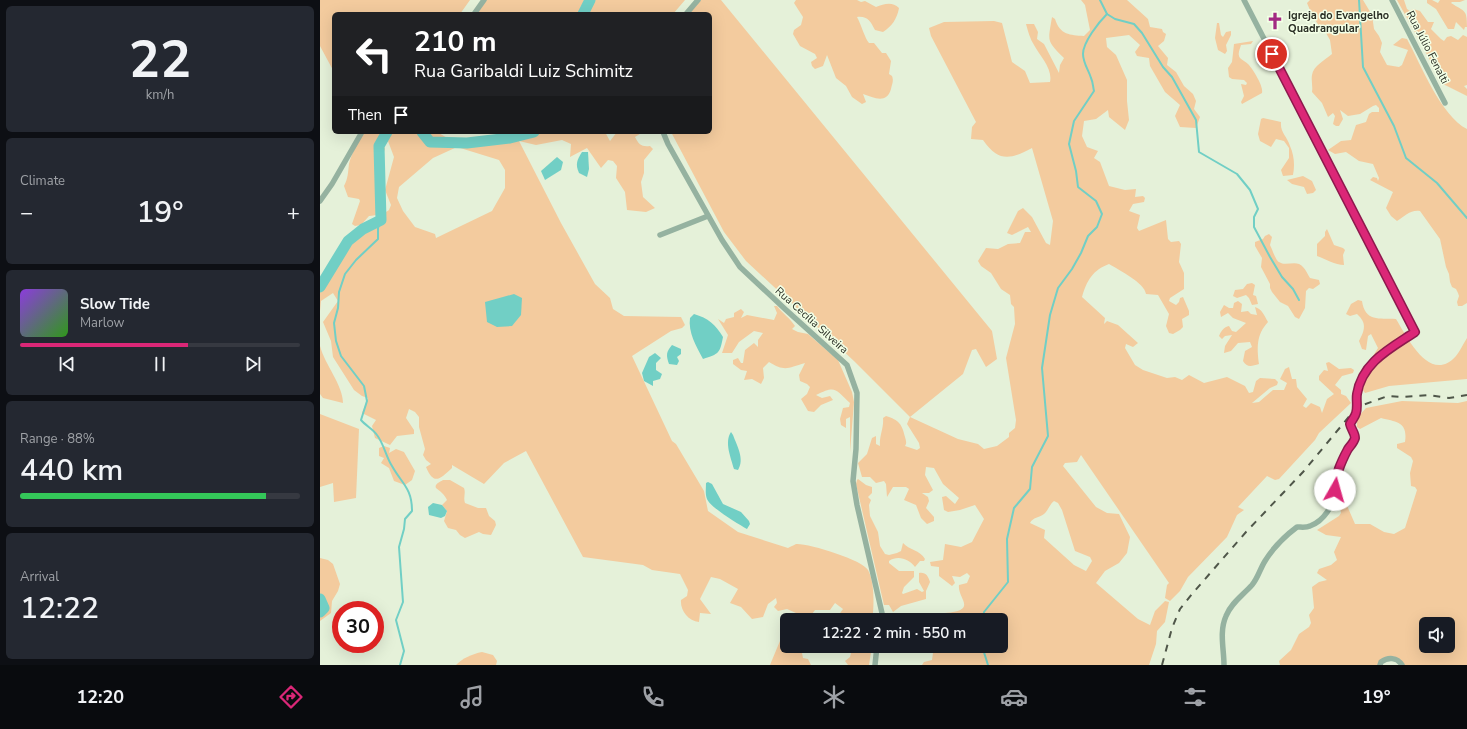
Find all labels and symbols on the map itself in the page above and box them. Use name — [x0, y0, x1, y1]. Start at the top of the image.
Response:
place label: Igreja do Evangelho Quadrangular — [1288, 8, 1389, 36]
street label: Rua Júlio Fenalti — [1403, 8, 1452, 86]
church icon: Igreja do Evangelho Quadrangular — [1265, 11, 1285, 31]
pin — [1255, 37, 1289, 71]
street label: Rua Cecília Silveira — [772, 284, 852, 357]
position arrow — [1314, 469, 1356, 511]
speed limit sign: 30 — [332, 601, 384, 653]

